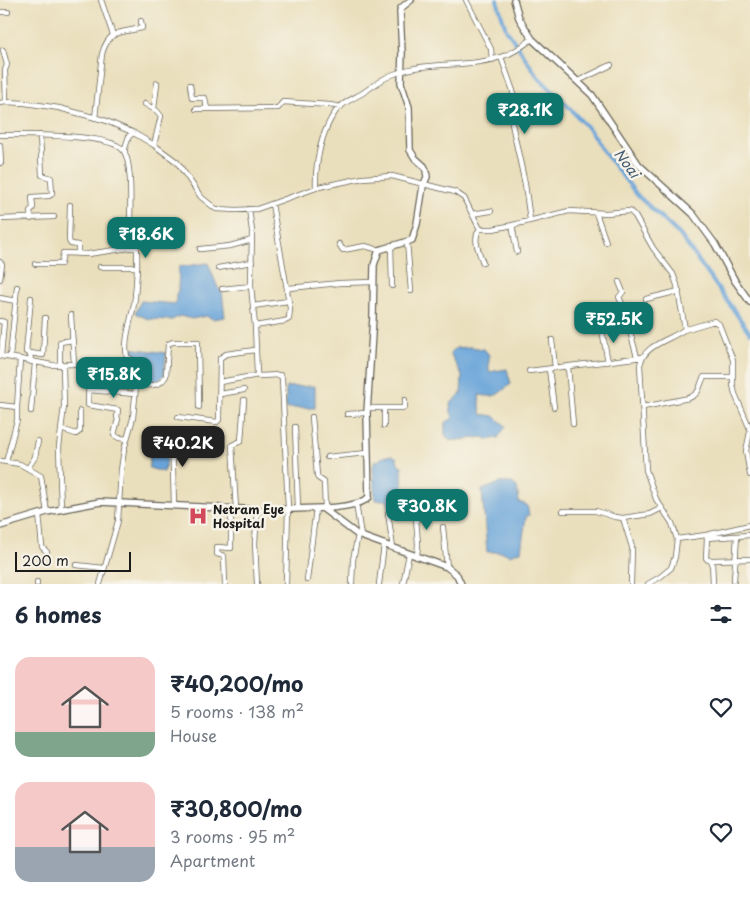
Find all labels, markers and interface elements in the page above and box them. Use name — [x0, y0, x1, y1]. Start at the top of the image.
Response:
pin: ₹28.1K — [484, 92, 566, 135]
text: ₹28.1K — [497, 97, 553, 121]
water label: Noai — [609, 144, 646, 184]
pin: ₹18.6K — [105, 216, 187, 259]
text: ₹18.6K — [118, 221, 174, 245]
pin: ₹52.5K — [573, 302, 655, 344]
text: ₹52.5K — [585, 306, 643, 330]
pin: ₹15.8K — [73, 356, 155, 399]
text: ₹15.8K — [87, 361, 141, 385]
pin: ₹40.2K — [142, 426, 224, 468]
text: ₹40.2K — [152, 430, 214, 454]
pin: ₹30.8K — [386, 488, 468, 531]
text: ₹30.8K — [397, 493, 457, 517]
place label: Netram Eye Hospital — [213, 500, 284, 532]
hospital icon: Netram Eye Hospital — [187, 505, 209, 527]
scale bar — [15, 549, 131, 572]
text: 200 m — [22, 550, 69, 571]
text: 6 homes — [15, 598, 101, 630]
icon: filters — [707, 600, 735, 628]
text: ₹40,200/mo — [170, 667, 303, 699]
icon: home — [55, 677, 115, 737]
icon: heart — [707, 693, 735, 721]
text: 5 rooms · 138 m² — [170, 699, 304, 723]
text: House — [170, 723, 217, 747]
text: ₹30,800/mo — [170, 792, 302, 824]
icon: home — [55, 802, 115, 862]
icon: heart — [707, 818, 735, 846]
text: 3 rooms · 95 m² — [170, 824, 295, 848]
text: Apartment — [170, 848, 255, 872]

